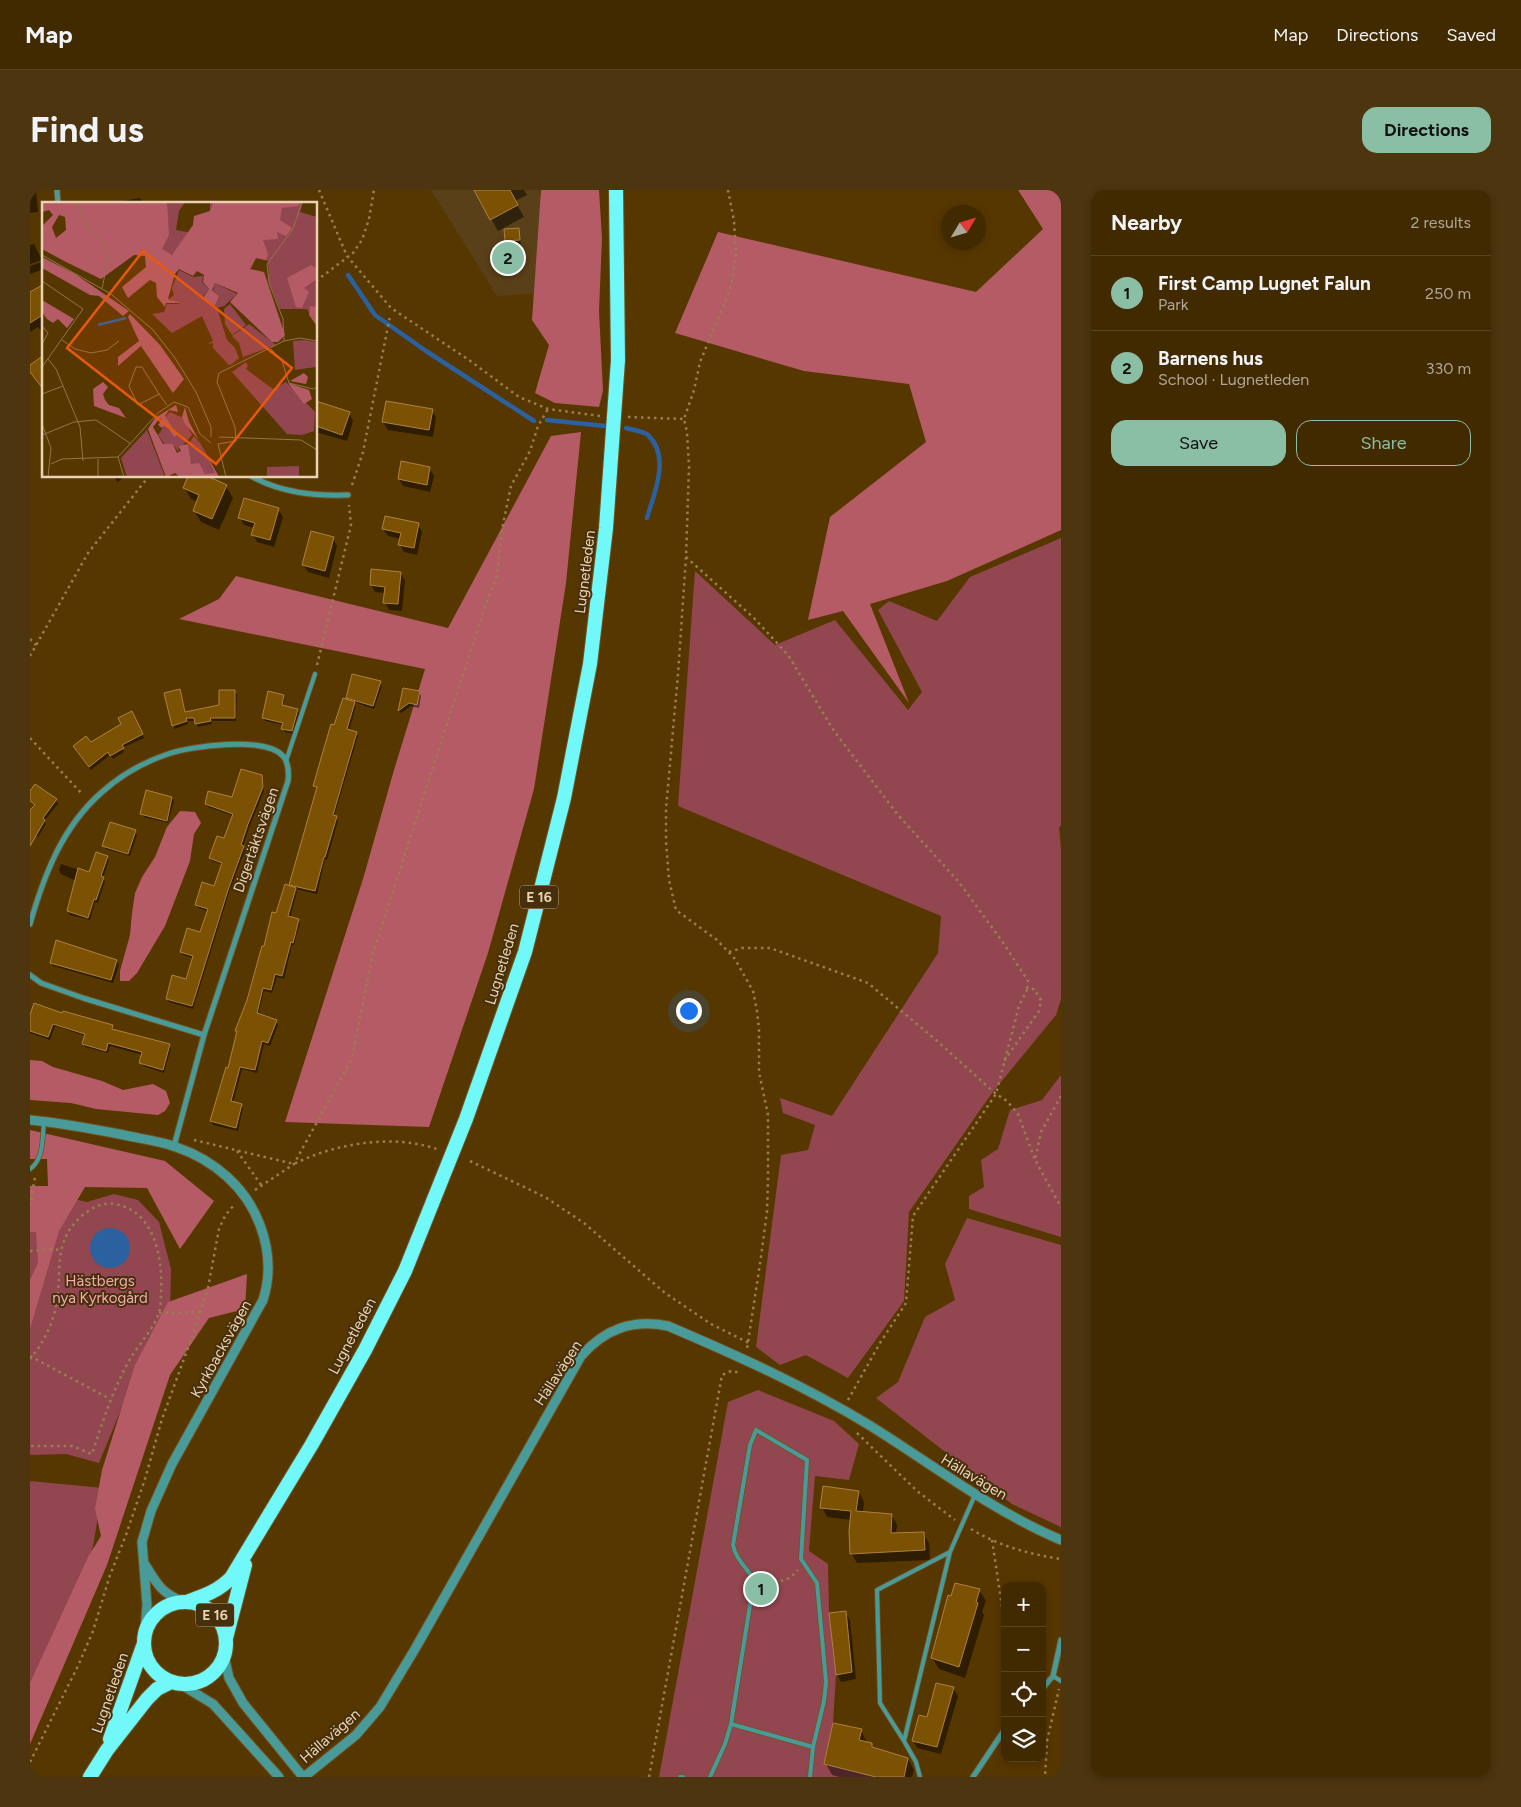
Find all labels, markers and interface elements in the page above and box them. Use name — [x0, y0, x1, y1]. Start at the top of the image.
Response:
text: Map — [25, 20, 73, 49]
text: Map — [1273, 24, 1308, 46]
text: Directions — [1336, 24, 1418, 46]
text: Saved — [1446, 24, 1496, 46]
button: Directions — [1362, 107, 1491, 153]
text: Find us — [30, 109, 144, 151]
inset map — [42, 202, 318, 478]
north arrow — [941, 205, 986, 250]
text: Nearby — [1111, 210, 1182, 235]
text: 2 results — [1411, 213, 1471, 232]
pin: 2 — [492, 239, 524, 277]
text: First Camp Lugnet Falun — [1158, 272, 1371, 295]
text: 1 — [1124, 284, 1130, 303]
text: 250 m — [1425, 284, 1471, 303]
text: Park — [1158, 295, 1188, 314]
text: Barnens hus — [1158, 347, 1263, 370]
text: 2 — [1122, 359, 1132, 378]
text: 330 m — [1426, 359, 1471, 378]
text: School · Lugnetleden — [1158, 370, 1309, 389]
button: Save — [1111, 420, 1286, 466]
button: Share — [1296, 420, 1471, 466]
street label: Lugnetleden — [571, 529, 599, 615]
street label: Digertäktsvägen — [230, 785, 282, 895]
road number: E 16 — [520, 886, 558, 909]
street label: Lugnetleden — [481, 921, 523, 1007]
your location — [676, 998, 702, 1024]
park label: Hästbergs nya Kyrkogård — [52, 1272, 148, 1307]
street label: Lugnetleden — [324, 1295, 380, 1377]
street label: Kyrkbacksvägen — [187, 1297, 255, 1401]
street label: Hällavägen — [530, 1337, 586, 1409]
street label: Hällavägen — [938, 1450, 1010, 1504]
pin: 1 — [745, 1570, 777, 1608]
map controls — [1001, 1582, 1046, 1762]
button: + — [1001, 1582, 1046, 1627]
road number: E 16 — [196, 1604, 234, 1626]
button: − — [1001, 1627, 1046, 1672]
street label: Lugnetleden — [88, 1650, 132, 1736]
button: locate — [1001, 1672, 1046, 1717]
street label: Hällavägen — [296, 1705, 364, 1767]
button: layers — [1001, 1717, 1046, 1762]

